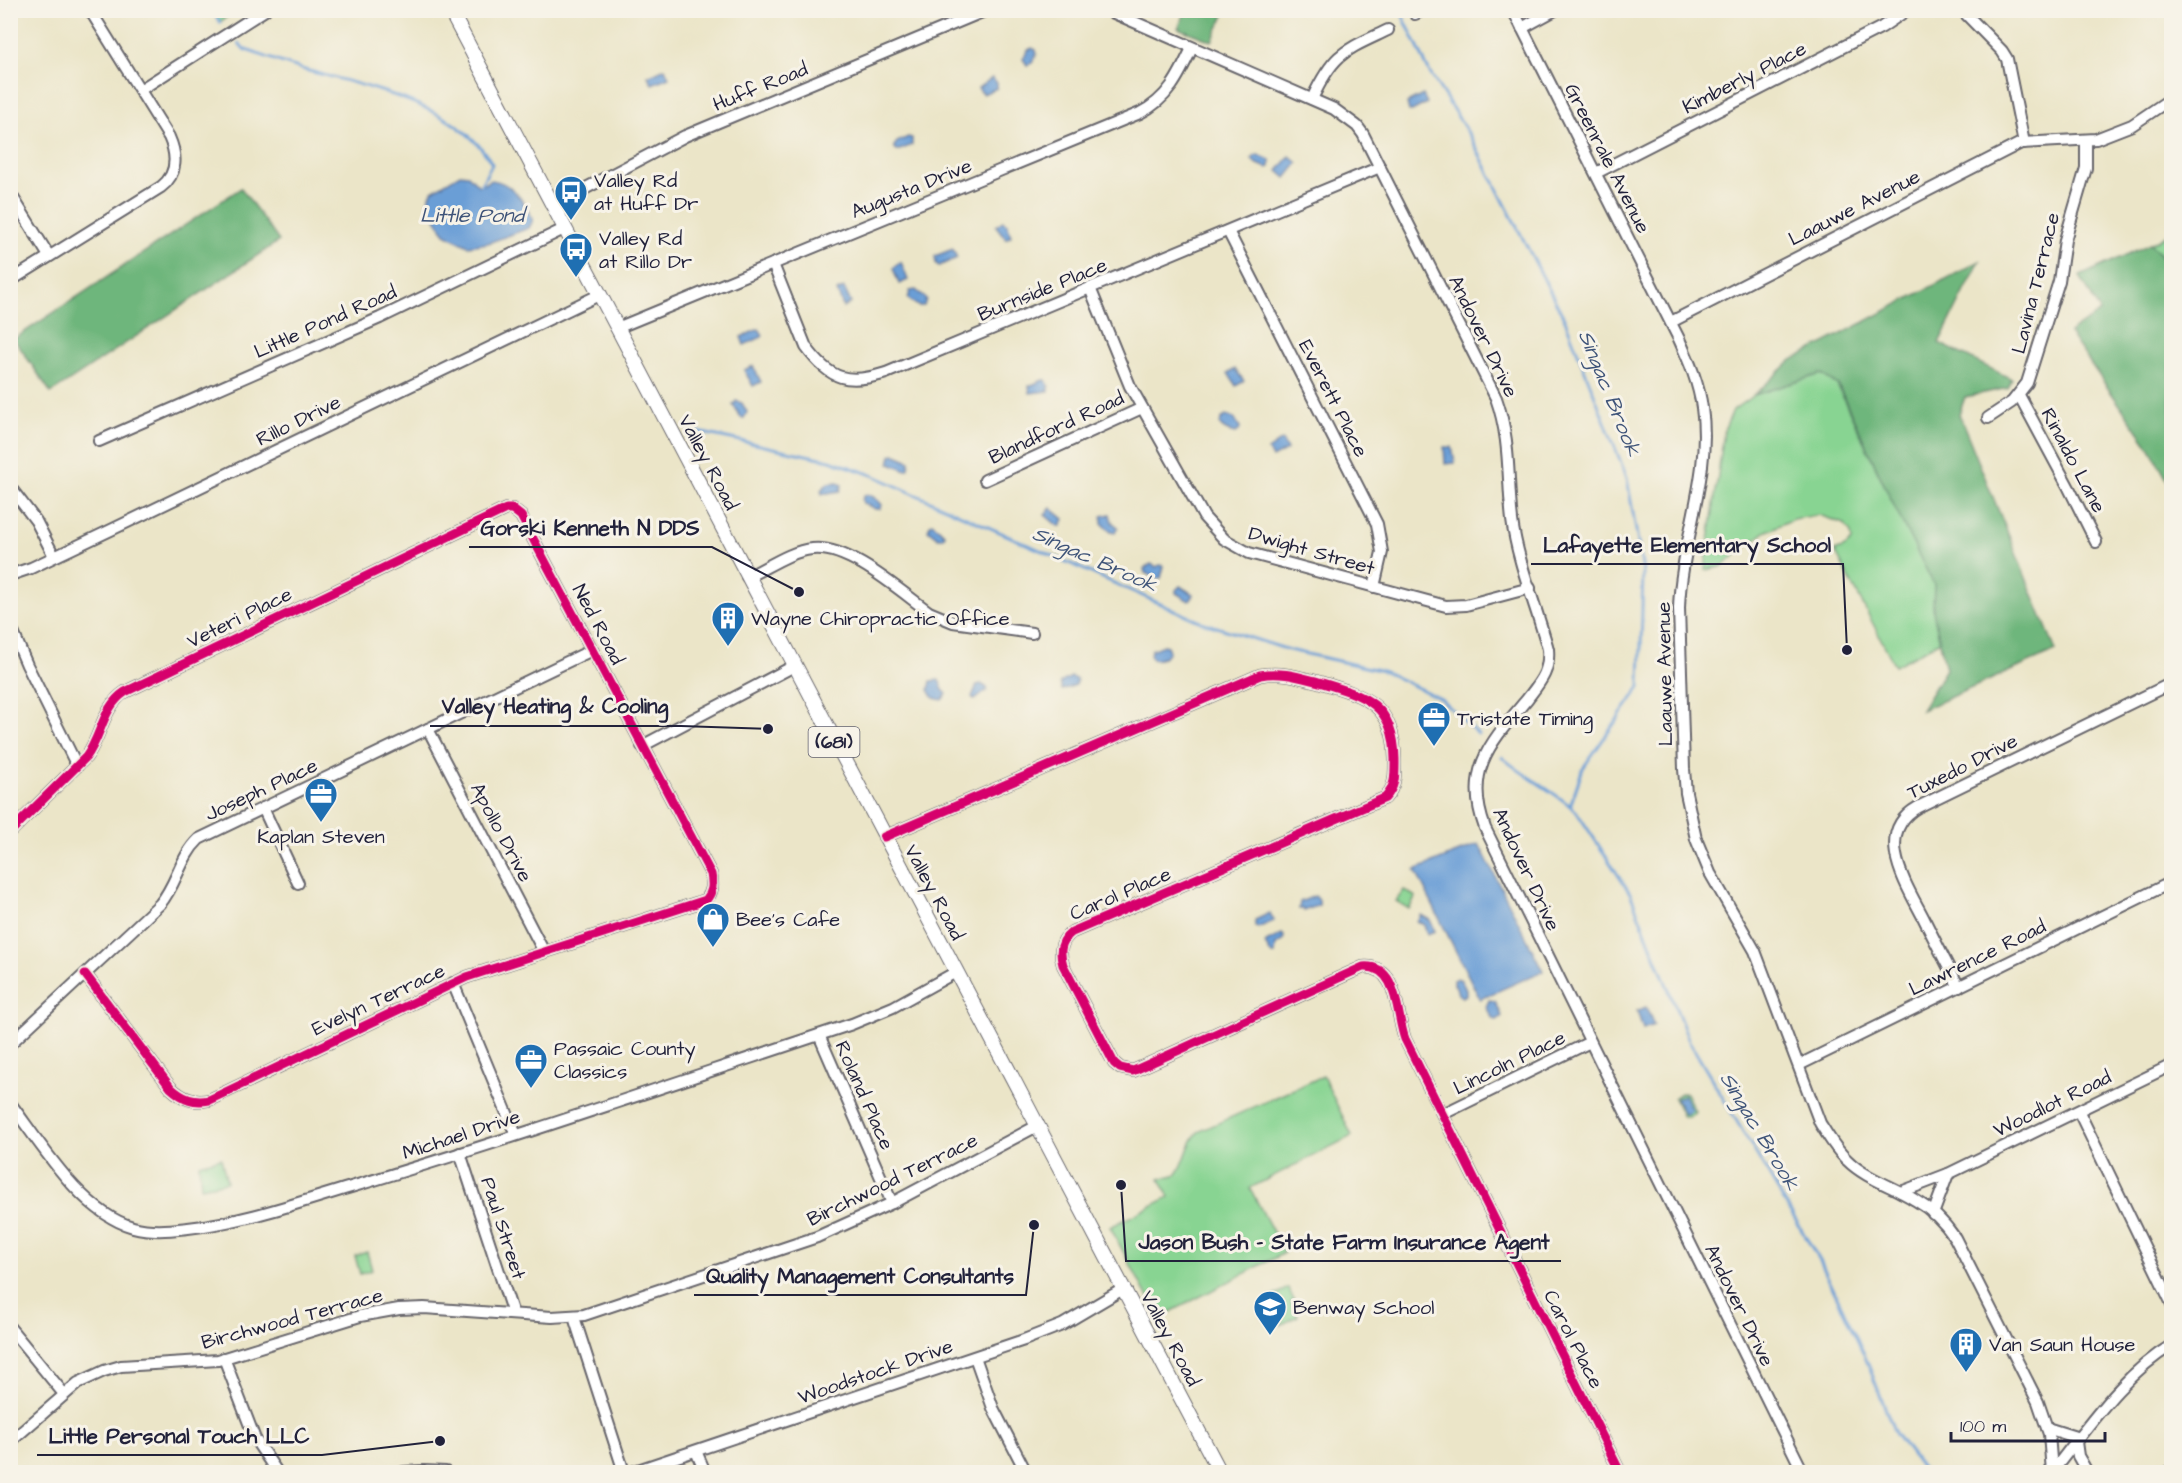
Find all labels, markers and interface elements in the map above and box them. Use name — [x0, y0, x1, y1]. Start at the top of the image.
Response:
street label: Kimberly Place — [1678, 35, 1812, 122]
street label: Huff Road — [709, 55, 812, 119]
street label: Greenrale Avenue — [1557, 79, 1657, 238]
street label: Augusta Drive — [847, 152, 976, 227]
street label: Laauwe Avenue — [1784, 163, 1925, 253]
place label: Valley Rd at Huff Dr — [594, 167, 698, 218]
bus stop icon: Valley Rd at Huff Dr — [553, 174, 589, 221]
water label: Little Pond — [420, 201, 528, 230]
street label: Lavina Terrace — [2005, 210, 2067, 357]
place label: Valley Rd at Rillo Dr — [599, 225, 692, 276]
bus stop icon: Valley Rd at Rillo Dr — [558, 231, 594, 278]
street label: Burnside Place — [974, 251, 1111, 329]
street label: Andover Drive — [1441, 271, 1525, 402]
street label: Little Pond Road — [250, 278, 401, 366]
water label: Singac Brook — [1570, 326, 1648, 462]
street label: Everett Place — [1291, 335, 1375, 462]
street label: Blandford Road — [984, 384, 1129, 471]
street label: Rillo Drive — [251, 388, 346, 453]
street label: Rinaldo Lane — [2034, 403, 2113, 518]
street label: Valley Road — [670, 410, 745, 516]
callout: Gorski Kenneth N DDS — [469, 508, 712, 547]
text: Gorski Kenneth N DDS — [480, 514, 700, 543]
water label: Singac Brook — [1028, 519, 1163, 601]
street label: Dwight Street — [1245, 520, 1378, 583]
callout: Lafayette Elementary School — [1531, 525, 1843, 564]
text: Lafayette Elementary School — [1543, 531, 1832, 563]
street label: Ned Road — [565, 579, 631, 670]
street label: Veteri Place — [182, 580, 297, 655]
building icon: Wayne Chiropractic Office — [710, 600, 746, 647]
street label: Laauwe Avenue — [1650, 601, 1680, 746]
place label: Wayne Chiropractic Office — [751, 605, 1010, 634]
callout: Valley Heating & Cooling — [430, 687, 681, 726]
text: Valley Heating & Cooling — [441, 692, 669, 724]
office icon: Tristate Timing — [1416, 700, 1452, 747]
place label: Tristate Timing — [1457, 705, 1593, 734]
road number: (681) — [808, 727, 860, 757]
street label: Tuxedo Drive — [1902, 727, 2023, 807]
street label: Joseph Place — [201, 752, 322, 828]
office icon: Kaplan Steven — [303, 776, 339, 823]
street label: Apollo Drive — [463, 778, 539, 887]
street label: Andover Drive — [1485, 803, 1567, 936]
place label: Kaplan Steven — [257, 823, 385, 851]
street label: Valley Road — [896, 840, 971, 946]
street label: Carol Place — [1066, 860, 1175, 928]
shop icon: Bee's Cafe — [695, 901, 731, 948]
place label: Bee's Cafe — [736, 906, 840, 934]
street label: Lawrence Road — [1904, 913, 2051, 1003]
street label: Evelyn Terrace — [307, 957, 450, 1044]
street label: Lincoln Place — [1449, 1024, 1570, 1102]
place label: Passaic County Classics — [554, 1035, 696, 1086]
street label: Roland Place — [828, 1036, 901, 1155]
office icon: Passaic County Classics — [513, 1042, 549, 1089]
street label: Woodlot Road — [1989, 1063, 2116, 1145]
water label: Singac Brook — [1712, 1067, 1807, 1197]
street label: Michael Drive — [399, 1103, 524, 1167]
street label: Birchwood Terrace — [802, 1126, 983, 1233]
street label: Paul Street — [473, 1174, 533, 1283]
callout: Jason Bush - State Farm Insurance Agent — [1126, 1222, 1561, 1261]
text: Jason Bush - State Farm Insurance Agent — [1138, 1228, 1550, 1259]
street label: Andover Drive — [1697, 1240, 1781, 1371]
callout: Quality Management Consultants — [694, 1256, 1026, 1295]
text: Quality Management Consultants — [706, 1262, 1015, 1294]
street label: Birchwood Terrace — [198, 1281, 386, 1357]
street label: Carol Place — [1536, 1285, 1610, 1394]
street label: Valley Road — [1132, 1286, 1207, 1392]
school or university icon: Benway School — [1252, 1289, 1288, 1336]
place label: Benway School — [1293, 1294, 1434, 1323]
building icon: Van Saun House — [1948, 1326, 1984, 1373]
place label: Van Saun House — [1989, 1331, 2135, 1359]
street label: Woodstock Drive — [794, 1332, 957, 1412]
scale bar — [1951, 1405, 2106, 1443]
text: 100 m — [1960, 1414, 2006, 1439]
callout: Little Personal Touch LLC — [37, 1416, 322, 1455]
text: Little Personal Touch LLC — [49, 1422, 310, 1451]

